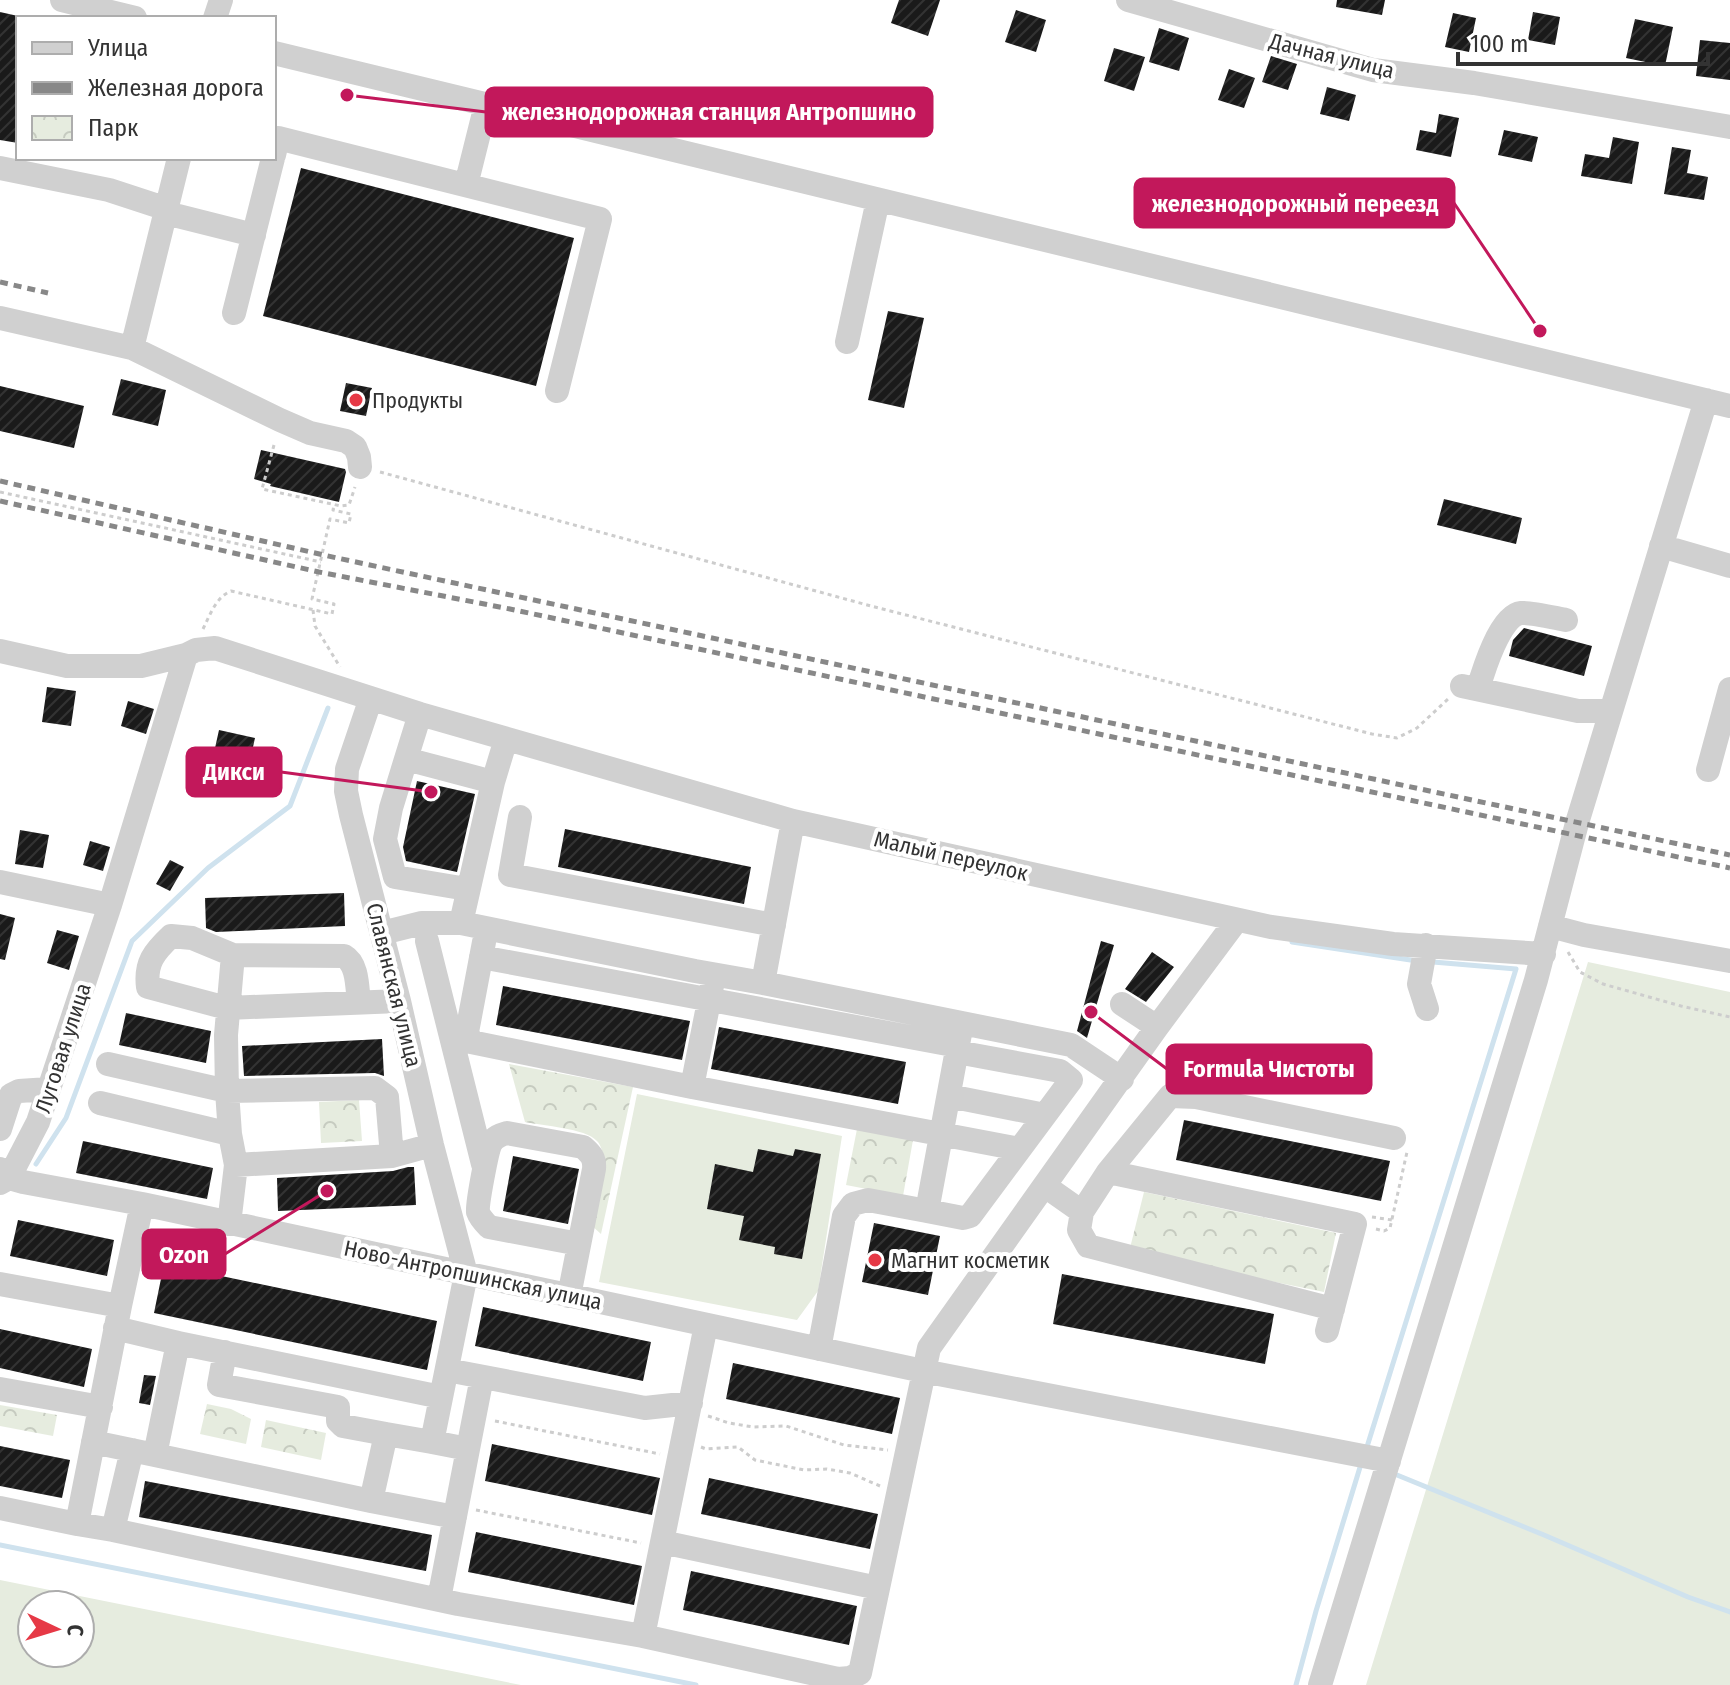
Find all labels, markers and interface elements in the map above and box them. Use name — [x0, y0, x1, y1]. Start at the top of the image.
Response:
legend — [16, 16, 276, 160]
scale bar — [1458, 16, 1708, 66]
street label: Дачная улица — [1266, 27, 1397, 85]
text: 100 m — [1470, 30, 1528, 58]
text: Улица — [87, 34, 148, 62]
text: Железная дорога — [88, 74, 264, 102]
callout: железнодорожная станция Антропшино — [486, 88, 932, 136]
text: железнодорожная станция Антропшино — [501, 98, 916, 126]
text: Парк — [88, 114, 139, 142]
callout: железнодорожный переезд — [1135, 179, 1454, 227]
text: железнодорожный переезд — [1151, 190, 1438, 218]
place label: Продукты — [372, 387, 463, 414]
marker: Продукты — [347, 391, 365, 409]
callout: Дикси — [187, 748, 281, 796]
text: Дикси — [202, 758, 265, 786]
street label: Малый переулок — [871, 825, 1031, 887]
street label: Славянская улица — [361, 900, 427, 1070]
street label: Луговая улица — [29, 980, 97, 1116]
callout: Formula Чистоты — [1167, 1045, 1371, 1093]
text: Formula Чистоты — [1183, 1055, 1355, 1083]
callout: Ozon — [143, 1230, 225, 1278]
street label: Ново-Антропшинская улица — [341, 1234, 605, 1316]
text: Ozon — [159, 1241, 209, 1269]
place label: Магнит косметик — [891, 1247, 1050, 1274]
marker: Магнит косметик — [866, 1251, 884, 1269]
north arrow — [16, 1589, 96, 1669]
text: С — [62, 1624, 89, 1638]

